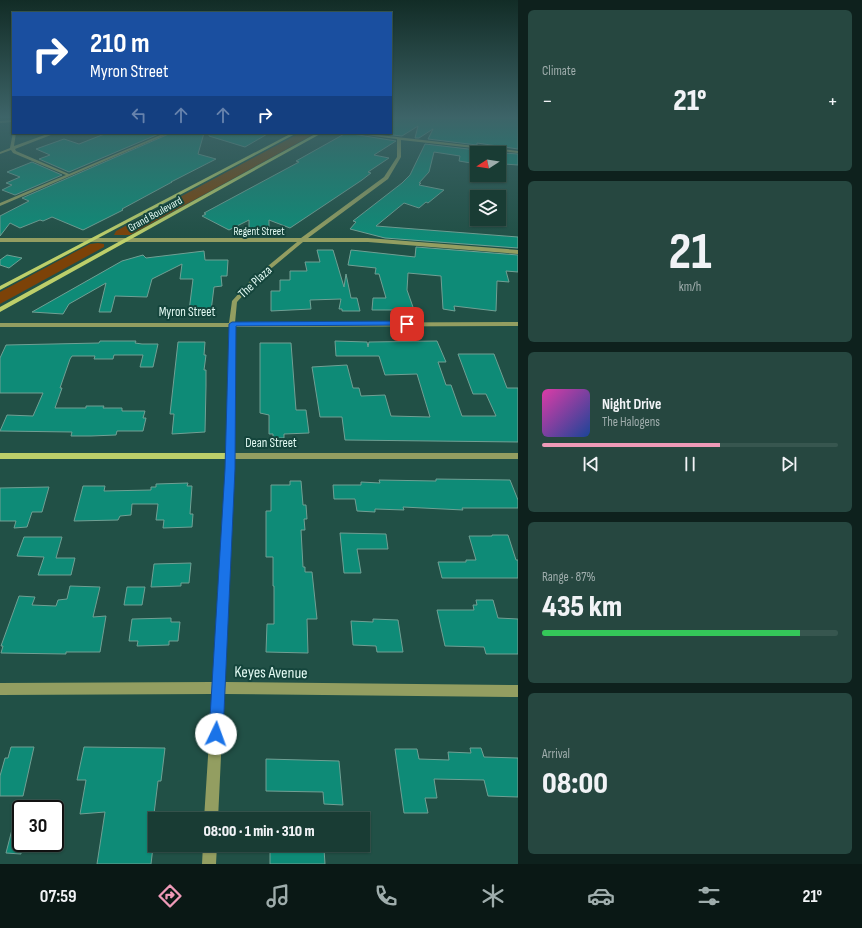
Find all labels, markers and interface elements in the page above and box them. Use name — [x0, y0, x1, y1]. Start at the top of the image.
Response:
text: 210 m — [90, 27, 150, 60]
icon: right — [24, 28, 76, 80]
text: Myron Street — [90, 61, 169, 82]
text: Climate — [542, 63, 576, 79]
text: 21° — [673, 83, 707, 119]
text: − — [542, 88, 553, 115]
text: + — [827, 88, 838, 115]
icon: left — [128, 104, 150, 126]
icon: ahead — [170, 104, 192, 126]
icon: ahead — [212, 104, 234, 126]
icon: right — [254, 104, 276, 126]
north arrow — [470, 146, 506, 182]
map controls — [470, 146, 506, 226]
button: layers — [470, 190, 506, 226]
street label: Grand Boulevard — [126, 194, 185, 234]
text: 21 — [668, 221, 712, 284]
street label: Regent Street — [233, 225, 285, 238]
street label: The Plaza — [235, 262, 275, 302]
text: km/h — [679, 279, 701, 295]
street label: Myron Street — [159, 304, 215, 320]
pin — [390, 307, 424, 341]
icon: arrive — [396, 313, 418, 335]
text: Night Drive — [602, 395, 661, 414]
text: The Halogens — [602, 414, 660, 430]
street label: Dean Street — [245, 435, 297, 451]
icon: previous — [580, 453, 602, 475]
icon: pause — [679, 453, 701, 475]
icon: next — [778, 453, 800, 475]
text: Range · 87% — [542, 569, 596, 585]
text: 435 km — [542, 589, 622, 625]
street label: Keyes Avenue — [234, 663, 308, 683]
position arrow — [195, 713, 237, 755]
text: Arrival — [542, 746, 570, 762]
text: 08:00 — [542, 766, 608, 802]
speed limit sign: 30 — [12, 800, 64, 852]
text: 08:00 · 1 min · 310 m — [203, 822, 315, 841]
icon: directions — [156, 882, 184, 910]
icon: music — [264, 882, 292, 910]
icon: phone — [372, 882, 400, 910]
icon: climate — [479, 882, 507, 910]
icon: car — [587, 882, 615, 910]
icon: filters — [695, 882, 723, 910]
text: 07:59 — [40, 886, 77, 907]
text: 21° — [803, 886, 822, 907]

